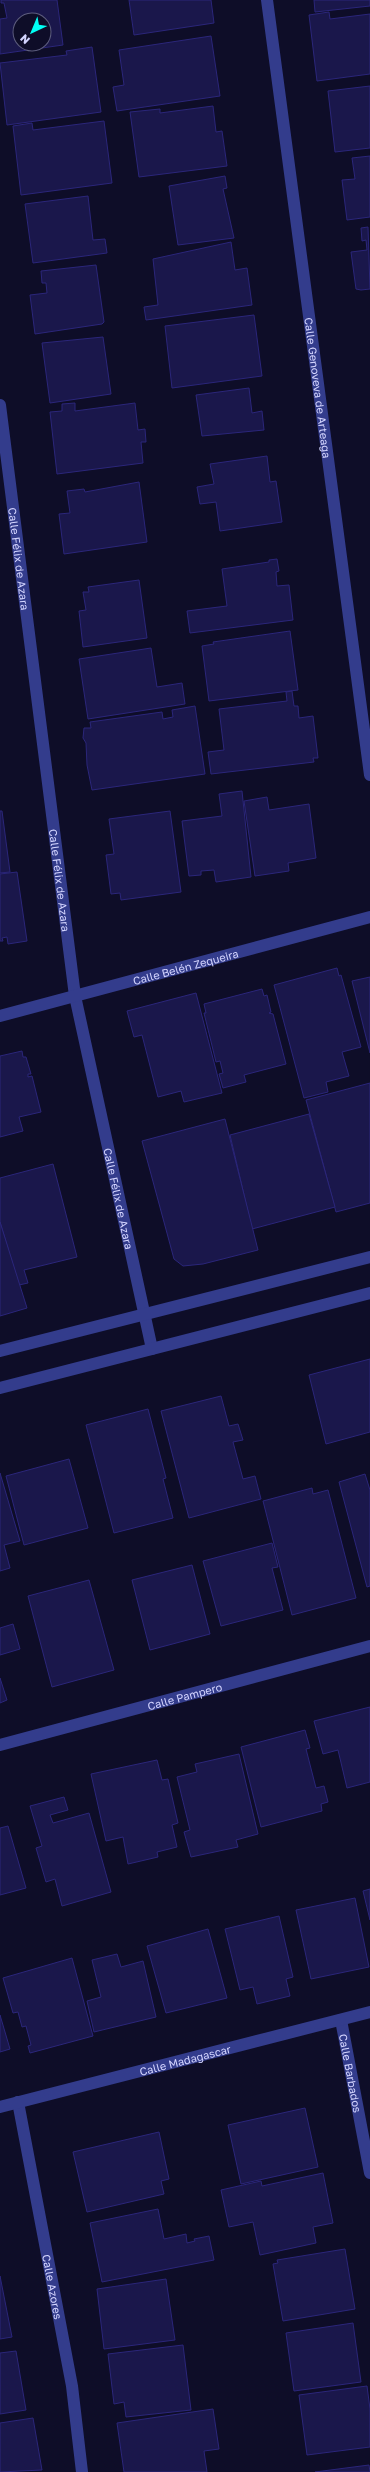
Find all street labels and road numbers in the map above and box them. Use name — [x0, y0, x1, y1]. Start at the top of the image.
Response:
street label: Calle Genoveva de Arteaga — [303, 316, 334, 459]
street label: Calle Félix de Azara — [7, 507, 32, 611]
street label: Calle Félix de Azara — [47, 828, 73, 932]
street label: Calle Belén Zequeira — [131, 946, 240, 987]
street label: Calle Félix de Azara — [102, 1147, 137, 1250]
street label: Calle Pampero — [146, 1679, 224, 1712]
street label: Calle Barbados — [337, 2033, 365, 2114]
street label: Calle Madagascar — [138, 2041, 233, 2077]
street label: Calle Azores — [41, 2253, 66, 2320]

